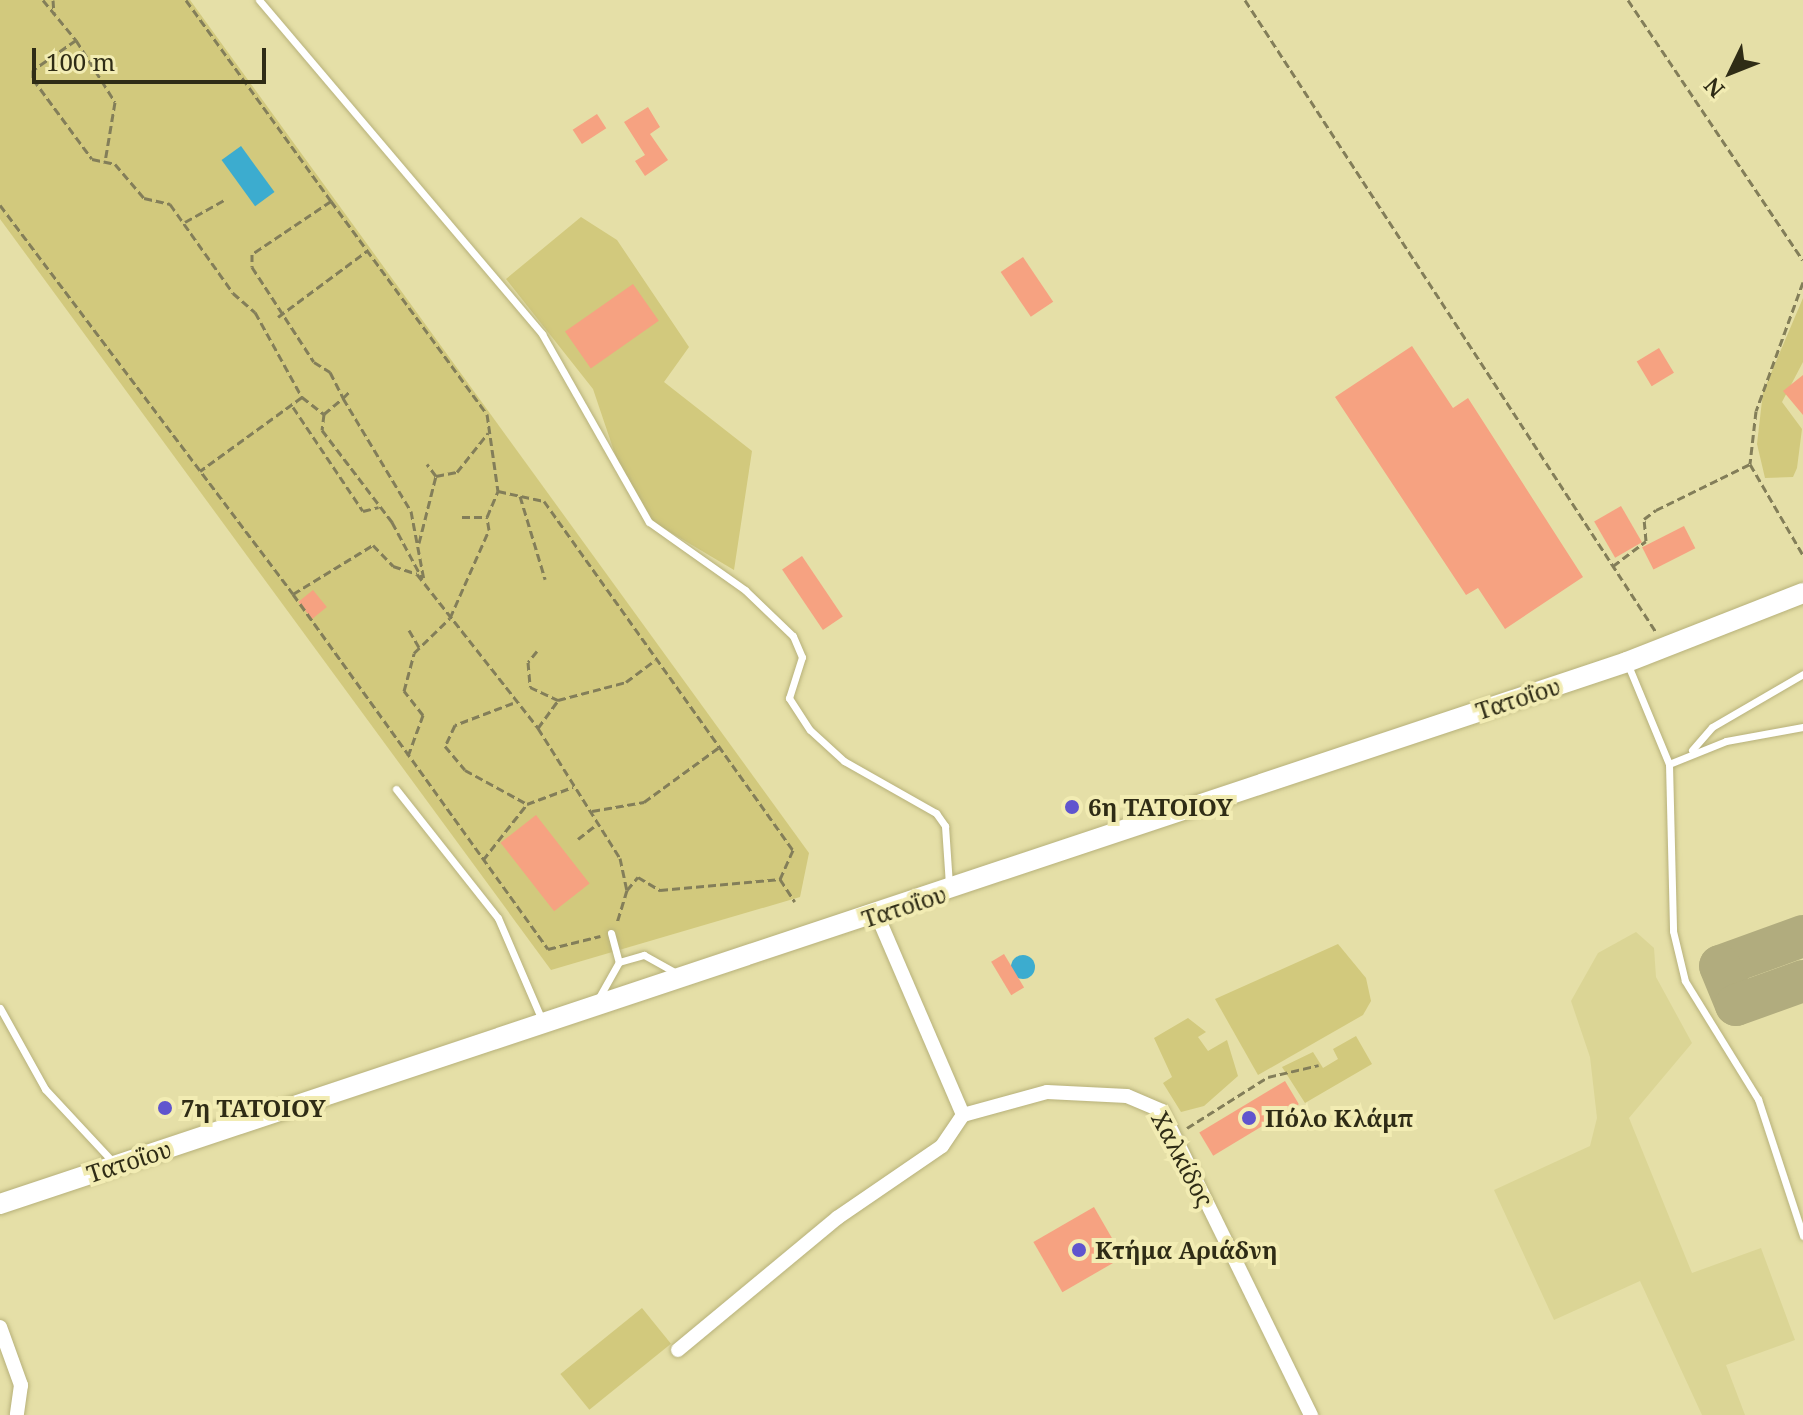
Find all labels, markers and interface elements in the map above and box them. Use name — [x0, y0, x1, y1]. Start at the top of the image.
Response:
scale bar — [36, 32, 270, 82]
north arrow — [1691, 32, 1771, 112]
text: 100 m — [46, 45, 115, 78]
text: N — [1697, 72, 1730, 105]
street label: Τατοΐου — [1472, 671, 1564, 725]
place label: 6η ΤΑΤΟΙΟΥ — [1088, 793, 1233, 821]
marker: 6η ΤΑΤΟΙΟΥ — [1063, 798, 1081, 816]
street label: Τατοΐου — [858, 879, 950, 933]
place label: 7η ΤΑΤΟΙΟΥ — [181, 1094, 326, 1122]
marker: 7η ΤΑΤΟΙΟΥ — [156, 1099, 174, 1117]
place label: Πόλο Κλάμπ — [1265, 1104, 1413, 1132]
street label: Χαλκίδος — [1146, 1107, 1220, 1211]
marker: Πόλο Κλάμπ — [1240, 1109, 1258, 1127]
street label: Τατοΐου — [83, 1134, 175, 1188]
place label: Κτήμα Αριάδνη — [1095, 1236, 1277, 1264]
marker: Κτήμα Αριάδνη — [1070, 1241, 1088, 1259]

